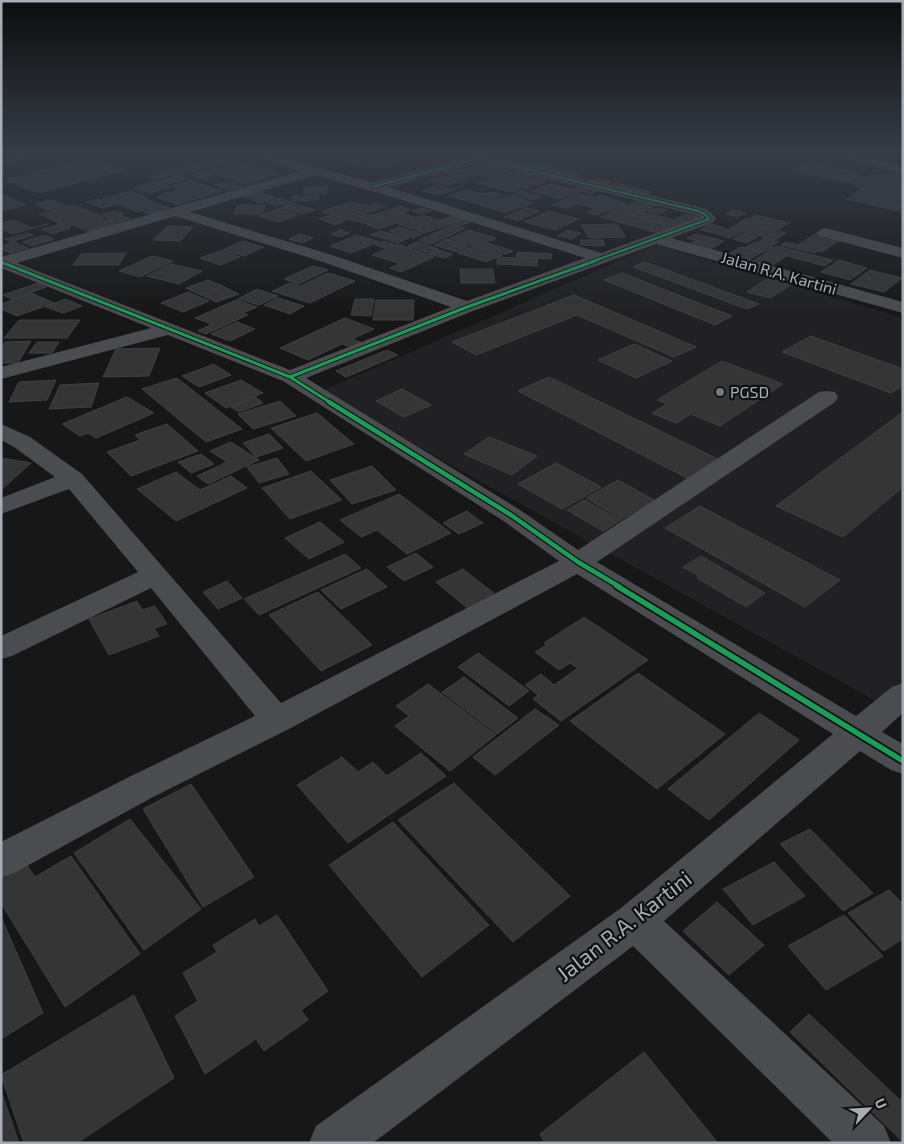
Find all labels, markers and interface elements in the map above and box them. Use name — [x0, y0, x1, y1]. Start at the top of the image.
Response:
street label: Jalan R.A. Kartini — [719, 247, 839, 298]
place label: PGSD — [730, 382, 769, 401]
marker: PGSD — [714, 386, 726, 398]
street label: Jalan R.A. Kartini — [551, 864, 696, 986]
north arrow — [844, 1084, 894, 1134]
text: U — [872, 1095, 891, 1111]

